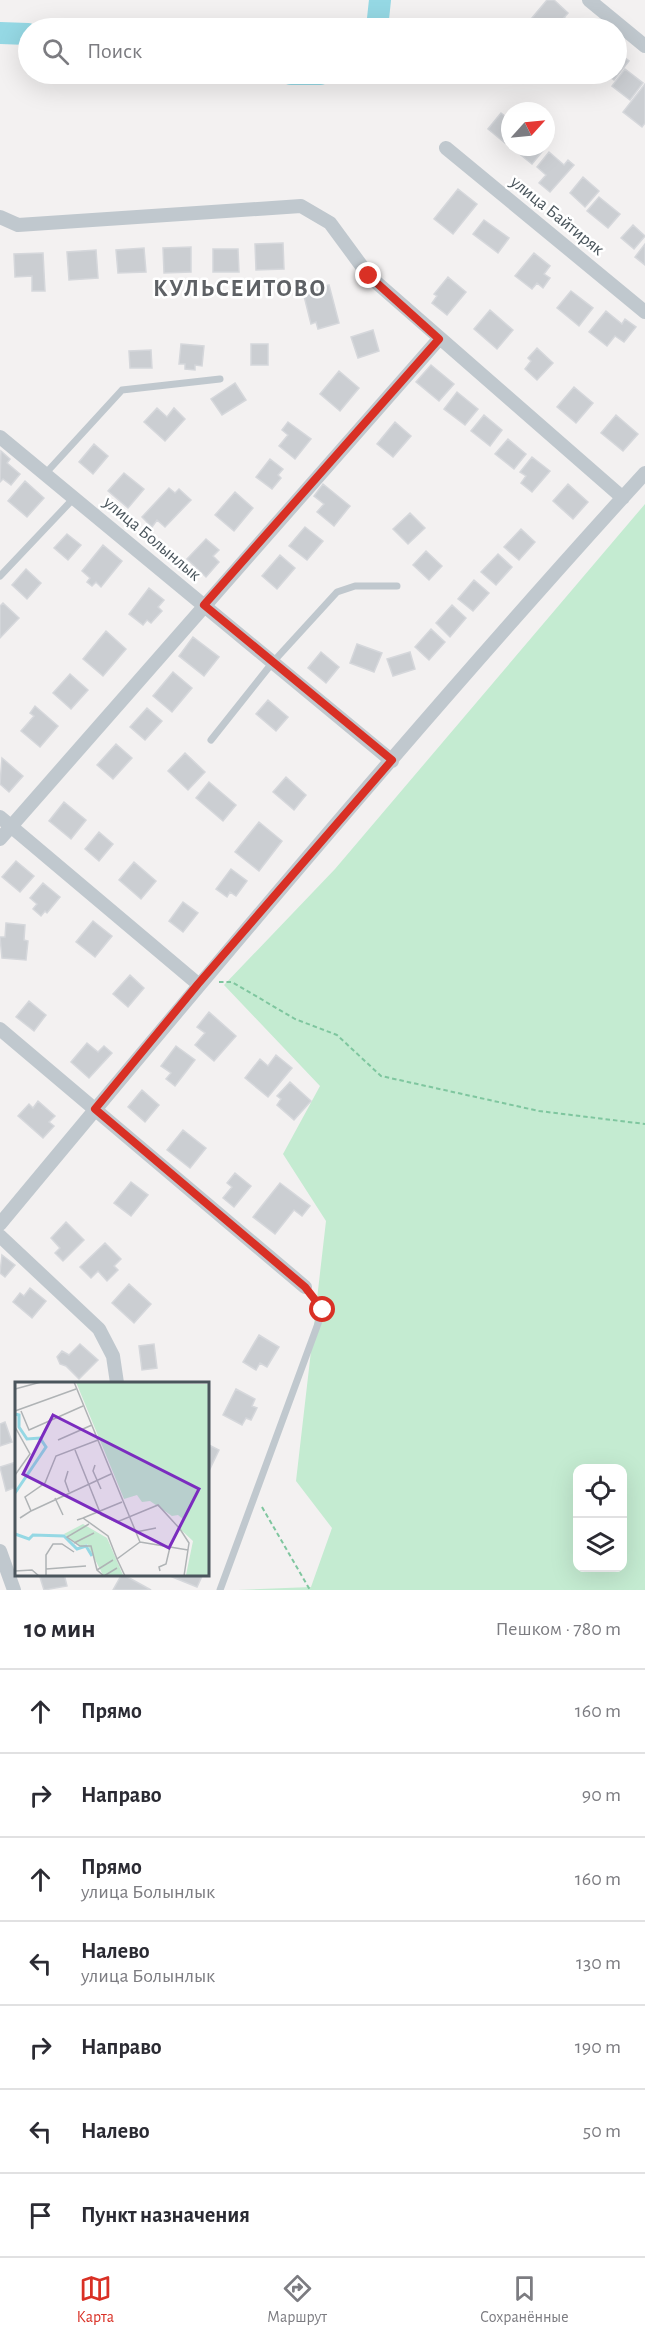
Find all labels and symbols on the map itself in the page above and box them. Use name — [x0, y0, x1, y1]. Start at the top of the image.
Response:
north arrow — [501, 102, 555, 156]
street label: улица Байтиряк — [506, 172, 608, 260]
route end — [355, 262, 381, 288]
district label: КУЛЬСЕИТОВО — [153, 277, 327, 301]
street label: улица Болынлык — [99, 493, 205, 585]
route start — [309, 1296, 335, 1322]
inset map — [15, 1382, 208, 1575]

